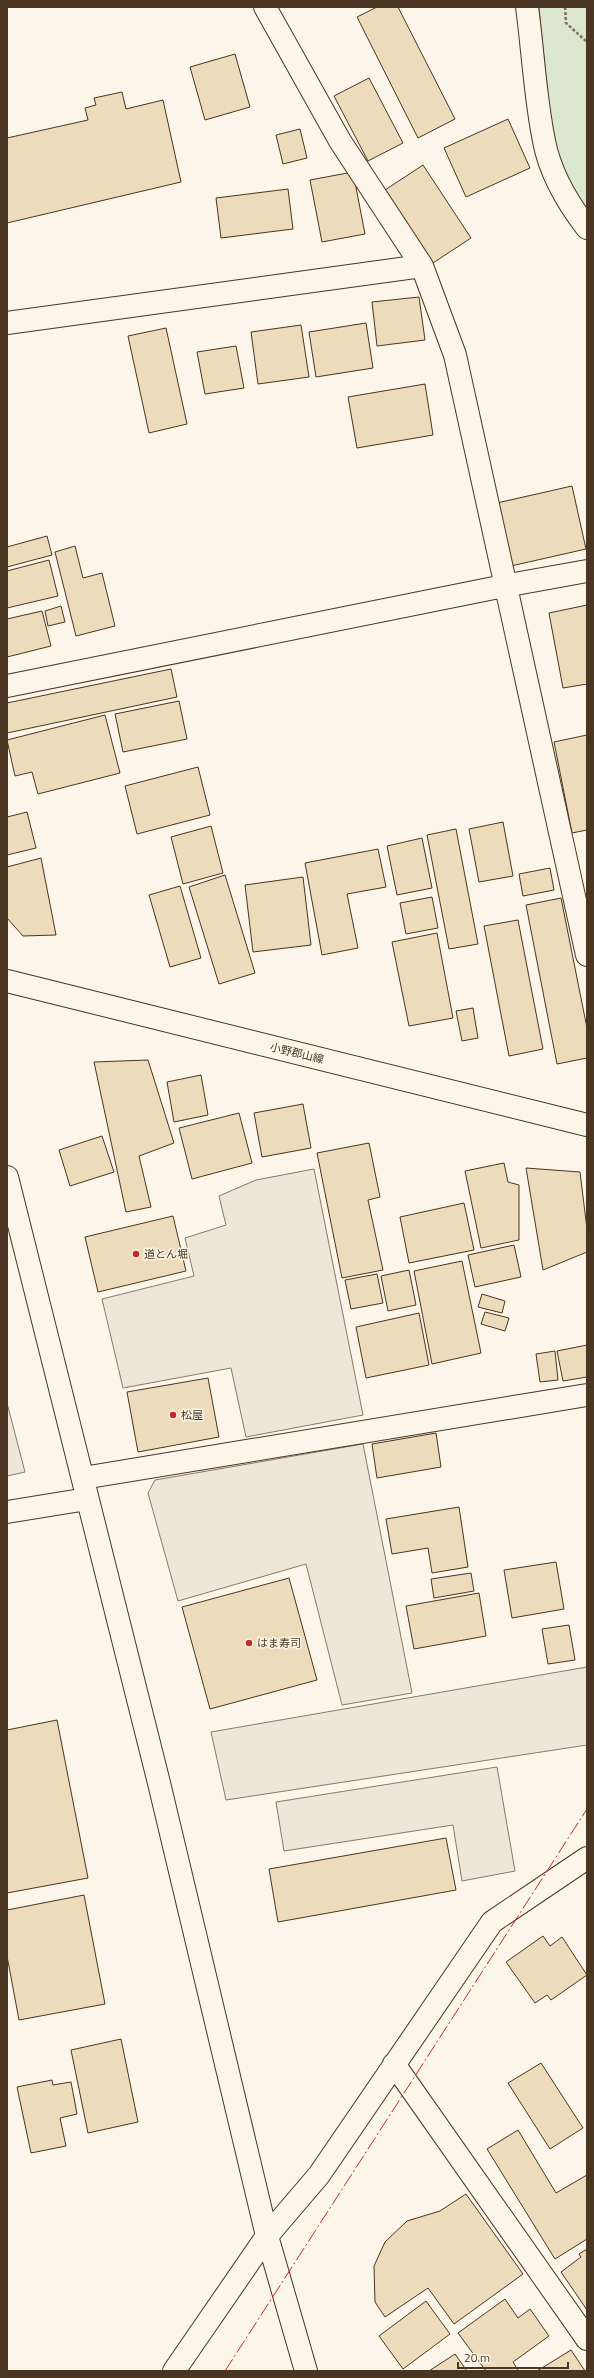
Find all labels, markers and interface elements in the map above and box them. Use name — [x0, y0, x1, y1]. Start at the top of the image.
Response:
street label: 小野郡山線 — [268, 1039, 326, 1067]
place label: 道とん堀 — [144, 1246, 188, 1262]
marker: 道とん堀 — [131, 1249, 141, 1259]
place label: 松屋 — [181, 1407, 203, 1423]
marker: 松屋 — [168, 1410, 178, 1420]
place label: はま寿司 — [257, 1635, 301, 1651]
marker: はま寿司 — [244, 1638, 254, 1648]
scale bar — [458, 2344, 568, 2370]
text: 20 m — [464, 2348, 490, 2367]

